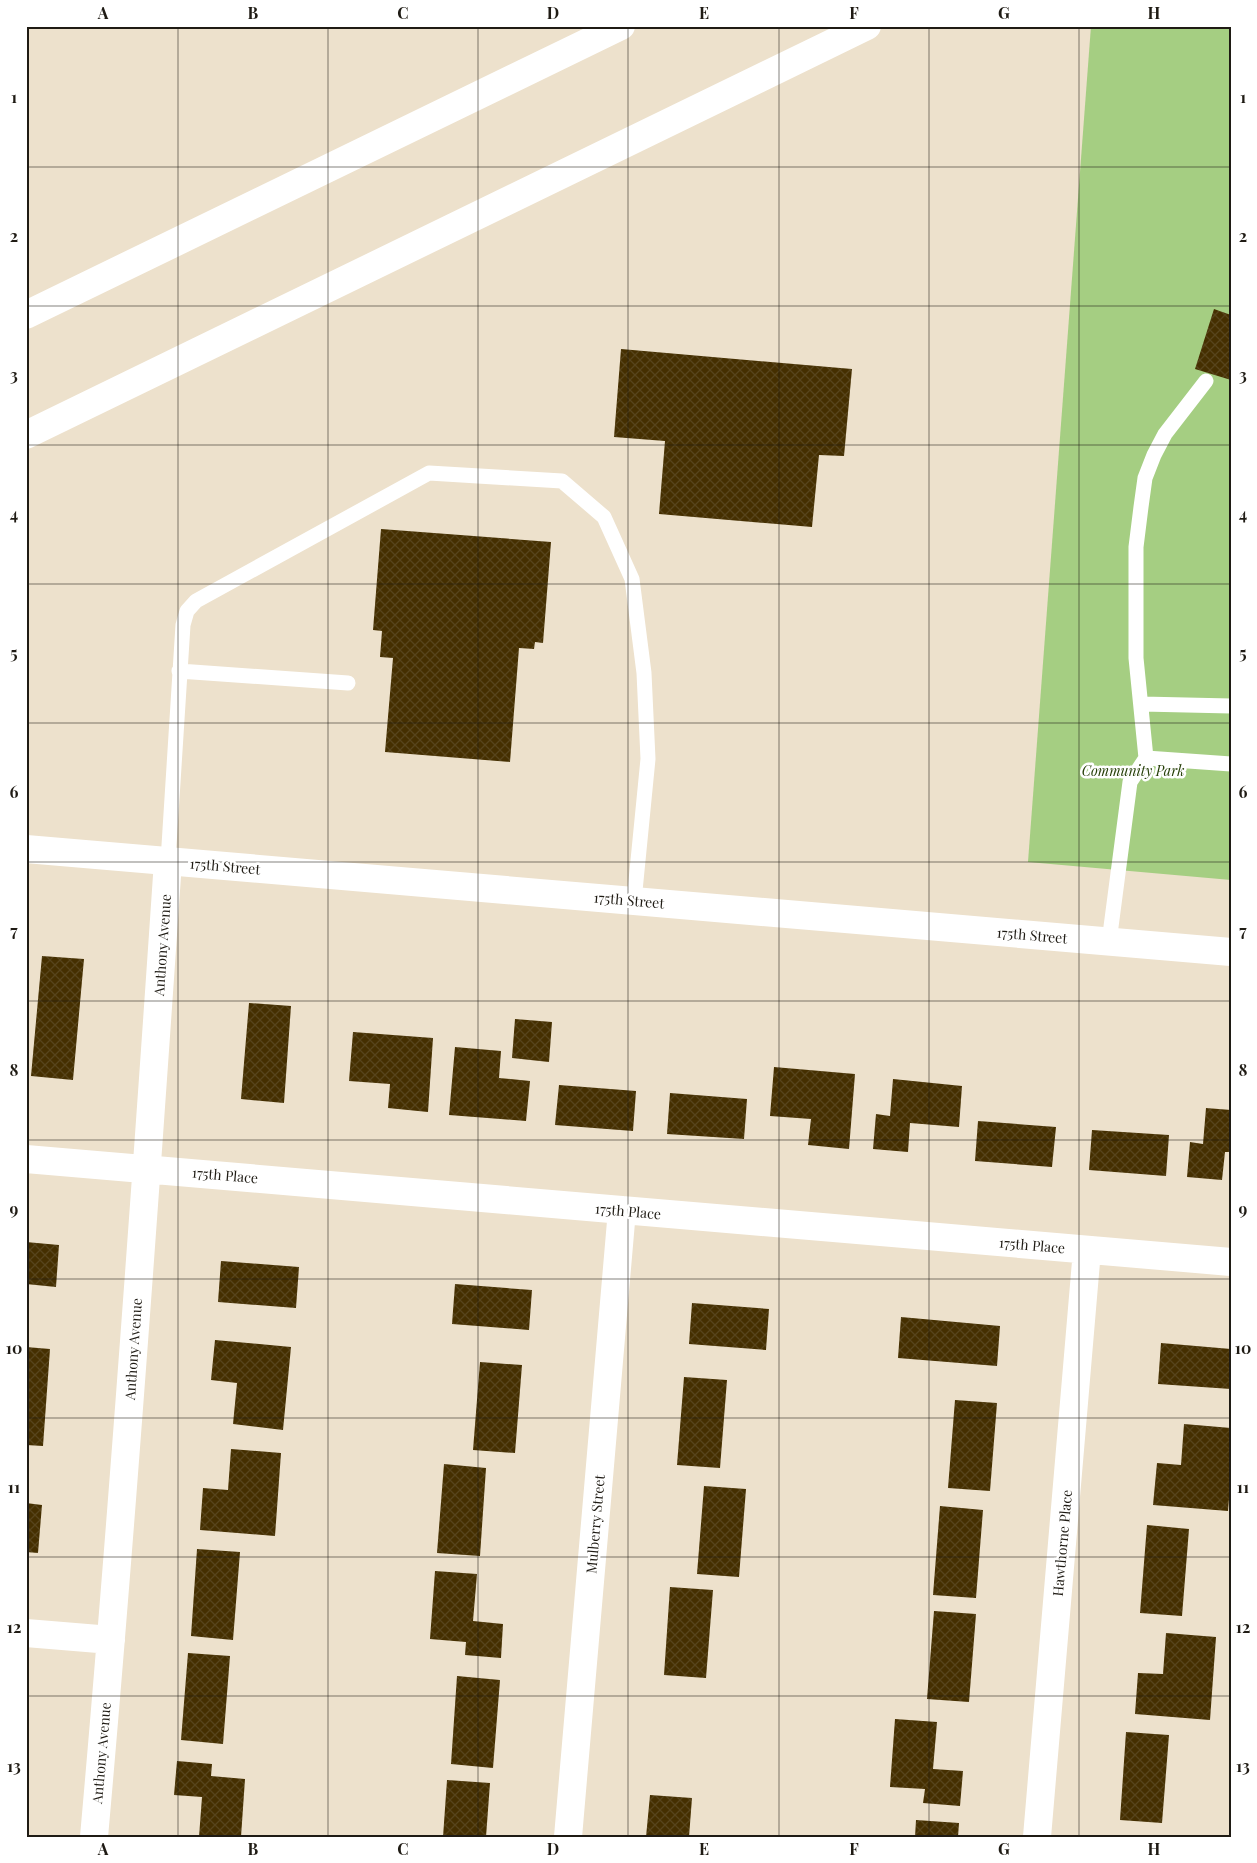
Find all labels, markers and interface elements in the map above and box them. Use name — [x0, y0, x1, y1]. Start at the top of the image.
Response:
text: A — [97, 2, 109, 23]
text: B — [248, 2, 259, 23]
text: C — [397, 2, 409, 23]
text: D — [547, 2, 559, 23]
text: E — [699, 2, 709, 23]
text: F — [849, 2, 859, 23]
text: G — [998, 2, 1010, 23]
text: H — [1148, 2, 1161, 23]
text: 1 — [11, 86, 17, 107]
text: 1 — [1240, 86, 1246, 107]
text: 2 — [10, 225, 18, 246]
text: 2 — [1239, 225, 1247, 246]
text: 3 — [10, 364, 18, 385]
text: 3 — [1239, 364, 1247, 385]
text: 4 — [10, 503, 18, 524]
text: 4 — [1239, 503, 1247, 524]
text: 5 — [10, 642, 18, 663]
text: 5 — [1239, 642, 1247, 663]
park label: Community Park — [1082, 761, 1184, 780]
text: 6 — [10, 781, 19, 802]
text: 6 — [1239, 781, 1248, 802]
street label: 175th Street — [189, 853, 262, 879]
street label: 175th Street — [593, 887, 666, 913]
street label: Anthony Avenue — [149, 893, 175, 998]
text: 7 — [10, 920, 18, 941]
text: 7 — [1239, 920, 1247, 941]
street label: 175th Street — [996, 922, 1069, 948]
text: 8 — [10, 1059, 19, 1080]
text: 8 — [1239, 1059, 1248, 1080]
street label: 175th Place — [191, 1163, 259, 1187]
text: 9 — [10, 1198, 19, 1219]
text: 9 — [1239, 1198, 1248, 1219]
street label: 175th Place — [594, 1199, 662, 1223]
street label: 175th Place — [998, 1233, 1066, 1257]
street label: Anthony Avenue — [120, 1297, 146, 1402]
text: 10 — [6, 1337, 22, 1358]
text: 10 — [1235, 1337, 1251, 1358]
street label: Mulberry Street — [581, 1473, 609, 1574]
text: 11 — [8, 1476, 20, 1497]
text: 11 — [1237, 1476, 1249, 1497]
street label: Hawthorne Place — [1048, 1489, 1076, 1597]
text: 12 — [7, 1616, 21, 1637]
text: 12 — [1236, 1616, 1250, 1637]
street label: Anthony Avenue — [87, 1701, 115, 1806]
text: 13 — [7, 1755, 21, 1776]
text: 13 — [1236, 1755, 1250, 1776]
text: A — [97, 1838, 109, 1859]
text: B — [248, 1838, 259, 1859]
text: C — [397, 1838, 409, 1859]
text: D — [547, 1838, 559, 1859]
text: E — [699, 1838, 709, 1859]
text: F — [849, 1838, 859, 1859]
text: G — [998, 1838, 1010, 1859]
text: H — [1148, 1838, 1161, 1859]

